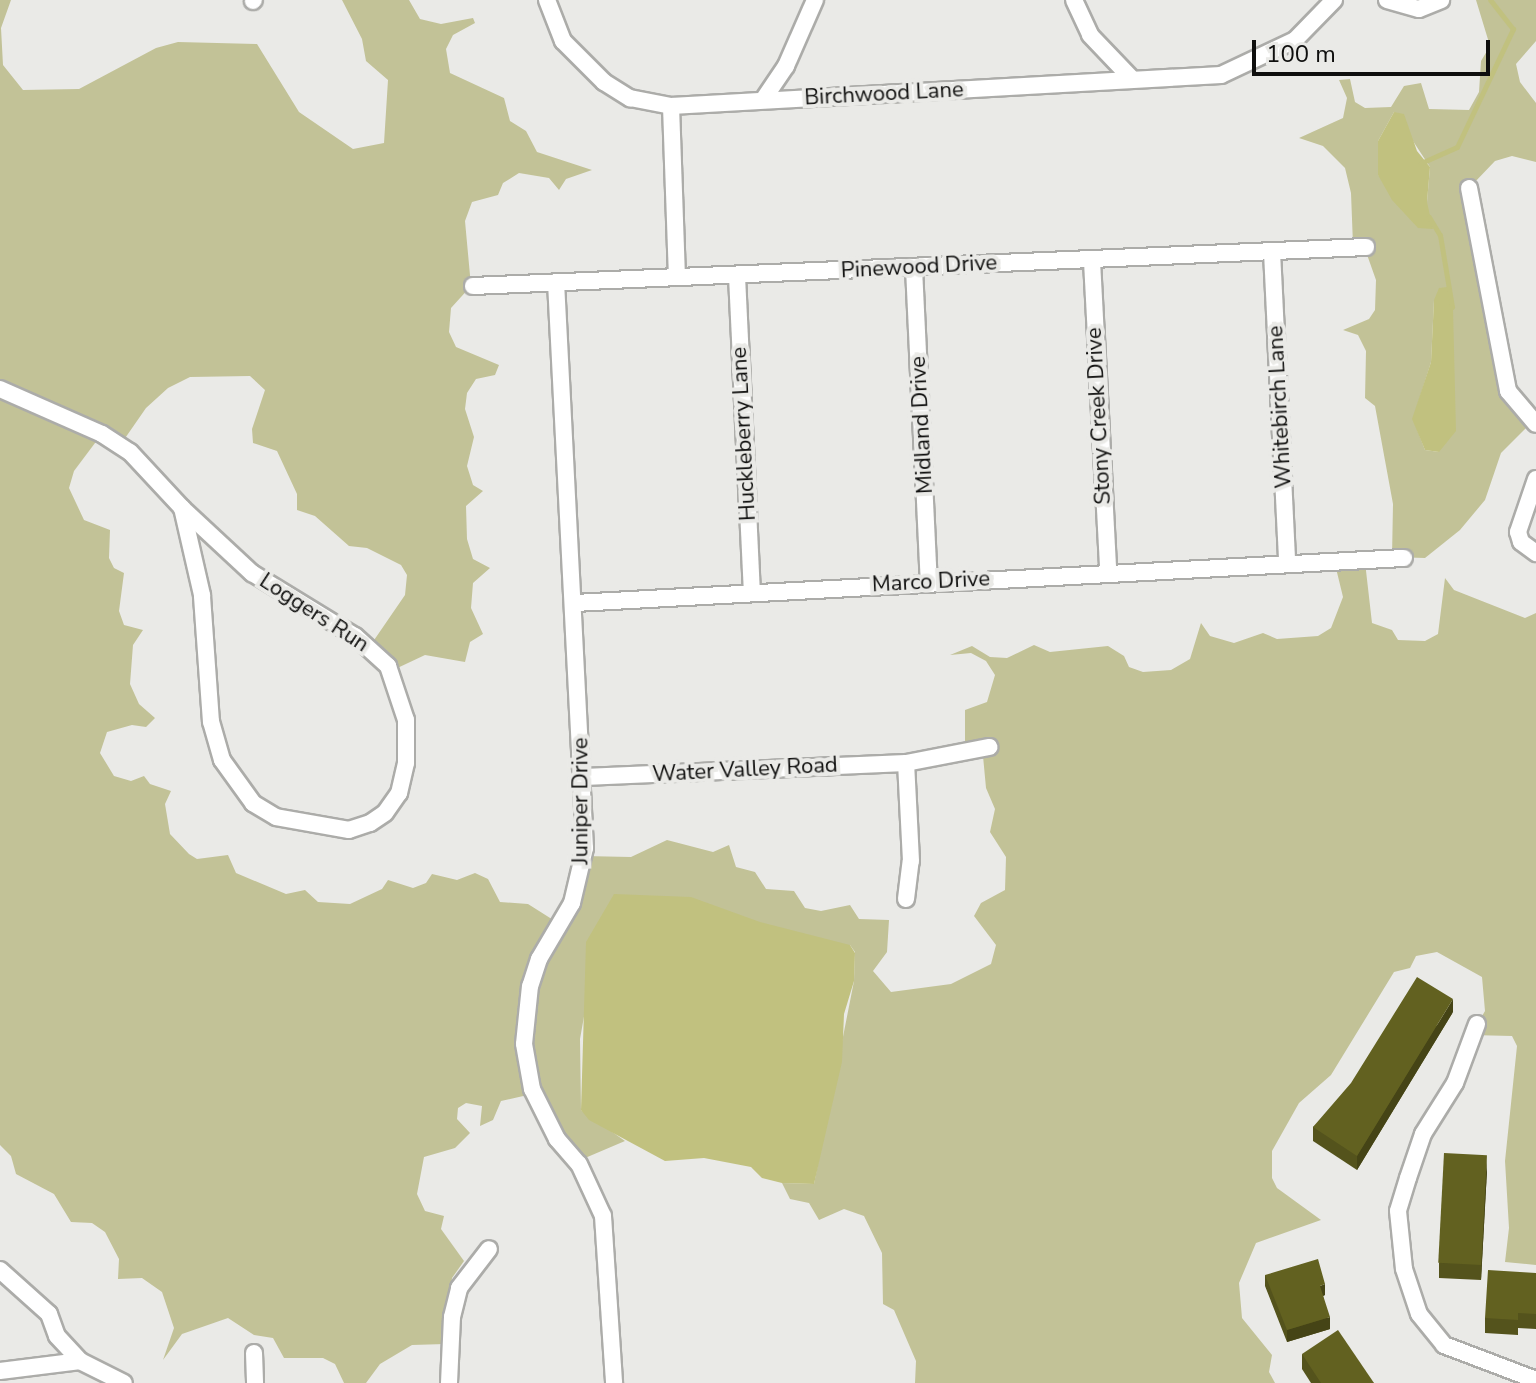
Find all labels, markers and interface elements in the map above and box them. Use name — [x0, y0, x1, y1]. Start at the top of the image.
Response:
scale bar — [1256, 24, 1494, 74]
text: 100 m — [1266, 38, 1336, 70]
street label: Birchwood Lane — [804, 77, 964, 111]
street label: Pinewood Drive — [840, 250, 998, 284]
street label: Whitebirch Lane — [1263, 325, 1297, 489]
street label: Stony Creek Drive — [1081, 327, 1117, 505]
street label: Huckleberry Lane — [726, 346, 762, 522]
street label: Midland Drive — [905, 355, 939, 495]
street label: Marco Drive — [871, 566, 991, 598]
street label: Loggers Run — [254, 568, 374, 658]
street label: Juniper Drive — [568, 737, 594, 865]
street label: Water Valley Road — [652, 752, 838, 788]

